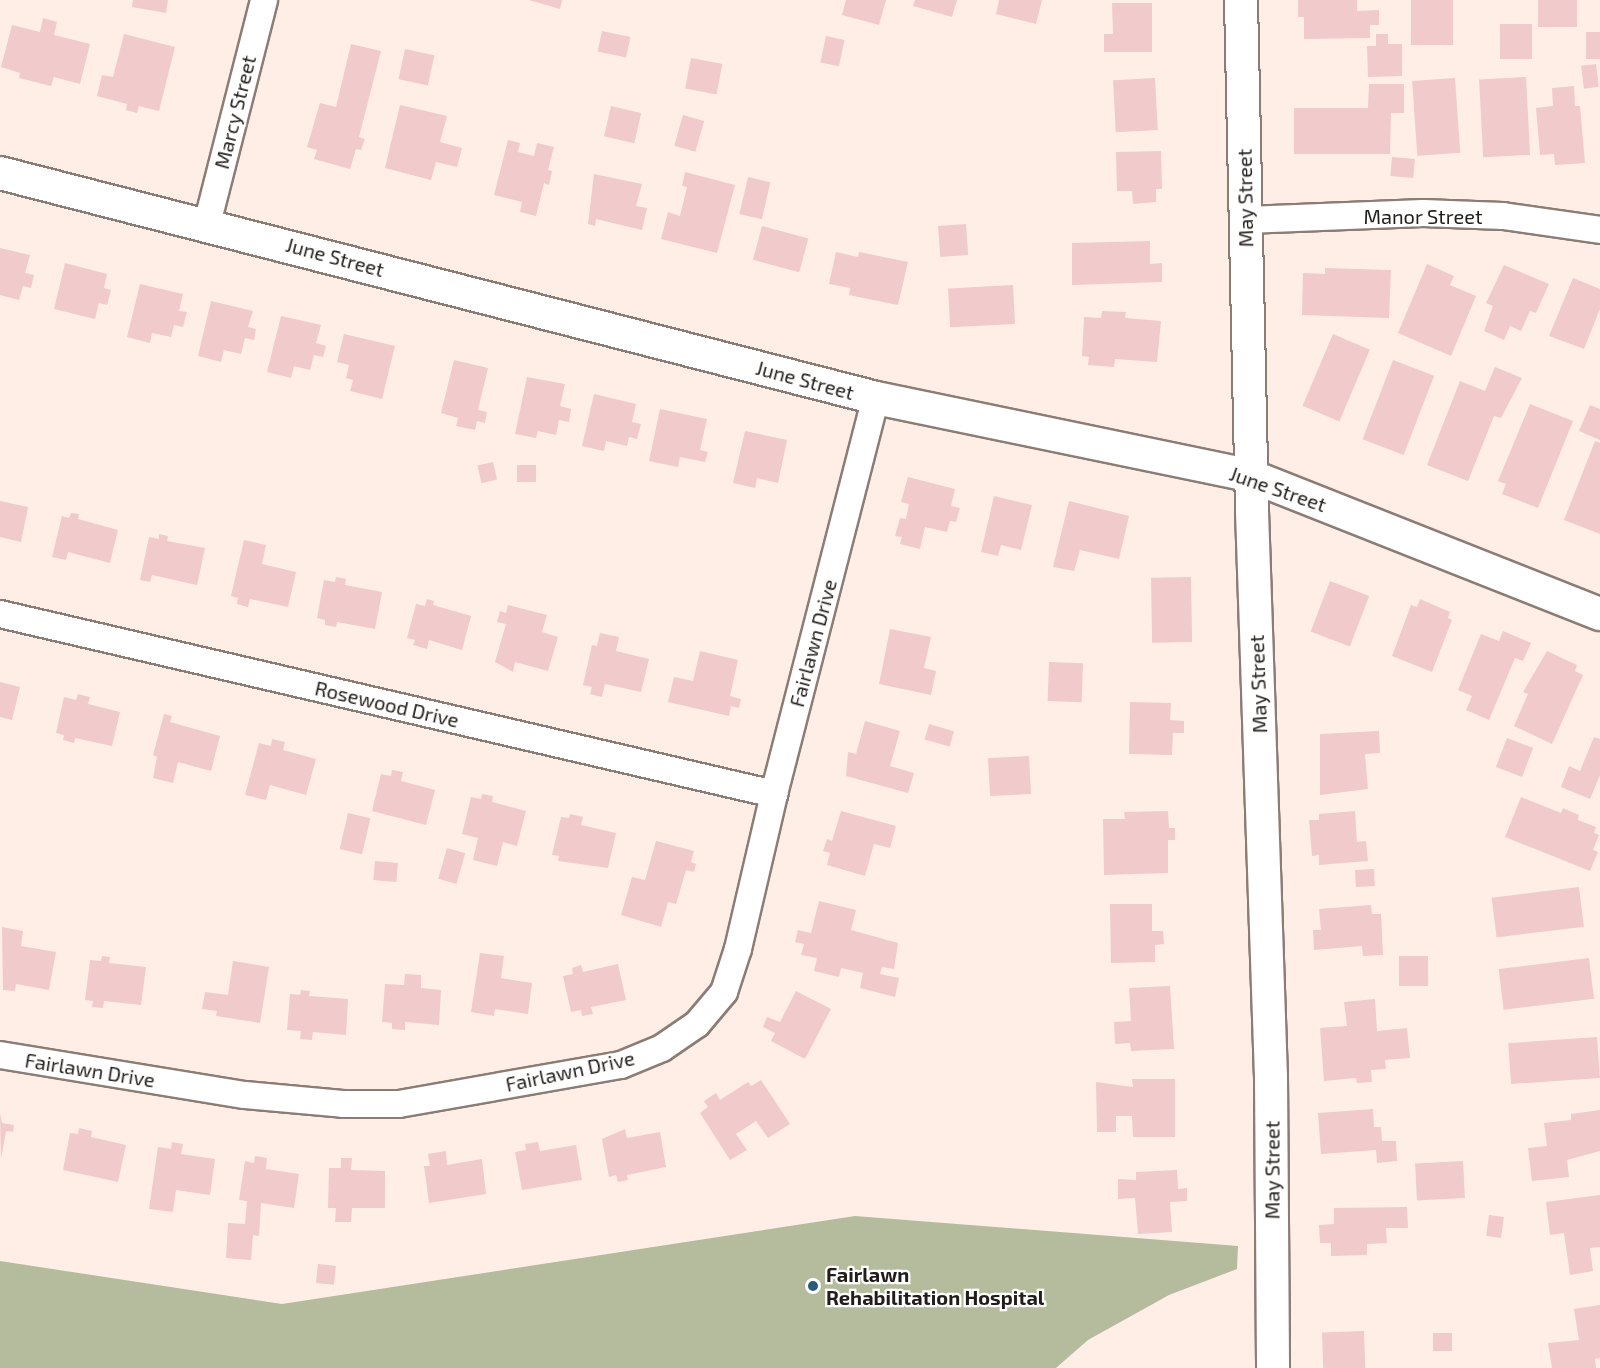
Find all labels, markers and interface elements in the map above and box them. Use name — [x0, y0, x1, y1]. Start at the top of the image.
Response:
street label: Marcy Street — [209, 52, 261, 172]
street label: May Street — [1232, 148, 1258, 248]
street label: Manor Street — [1363, 204, 1483, 228]
street label: June Street — [283, 232, 387, 282]
street label: June Street — [753, 355, 857, 405]
street label: June Street — [1227, 461, 1329, 517]
street label: Fairlawn Drive — [784, 577, 842, 709]
street label: May Street — [1244, 634, 1272, 734]
street label: Rosewood Drive — [313, 676, 461, 732]
street label: Fairlawn Drive — [503, 1046, 637, 1096]
street label: Fairlawn Drive — [23, 1048, 157, 1092]
street label: May Street — [1260, 1120, 1284, 1220]
place label: Fairlawn Rehabilitation Hospital — [826, 1262, 1044, 1309]
marker: Fairlawn Rehabilitation Hospital — [804, 1277, 822, 1295]

